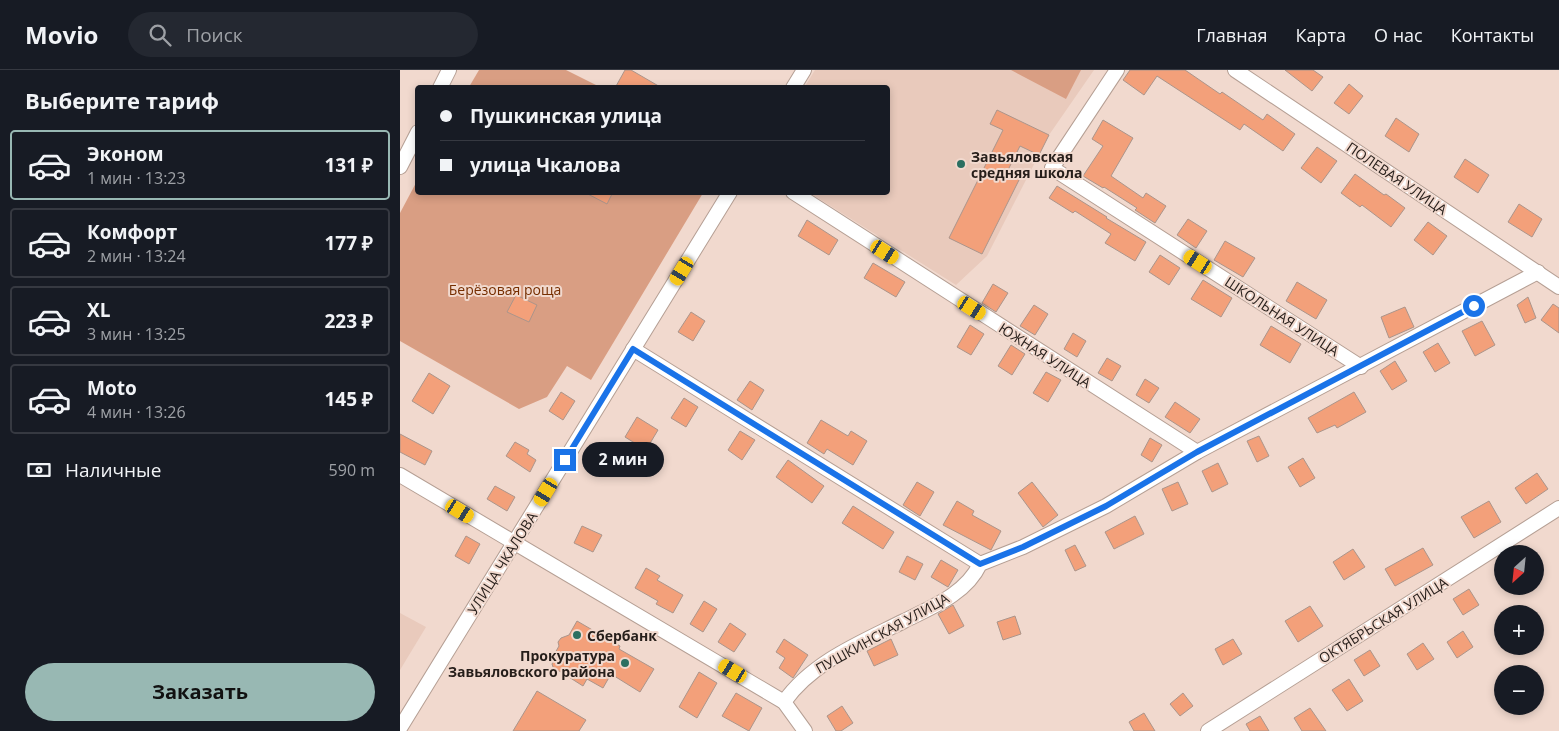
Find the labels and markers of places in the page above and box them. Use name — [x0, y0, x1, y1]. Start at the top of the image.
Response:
place label: Завьяловская средняя школа — [971, 147, 1083, 182]
marker: Завьяловская средняя школа — [955, 158, 967, 170]
place label: Сбербанк — [587, 626, 657, 645]
marker: Сбербанк — [571, 629, 583, 641]
place label: Прокуратура Завьяловского района — [448, 646, 615, 681]
marker: Прокуратура Завьяловского района — [619, 657, 631, 669]

